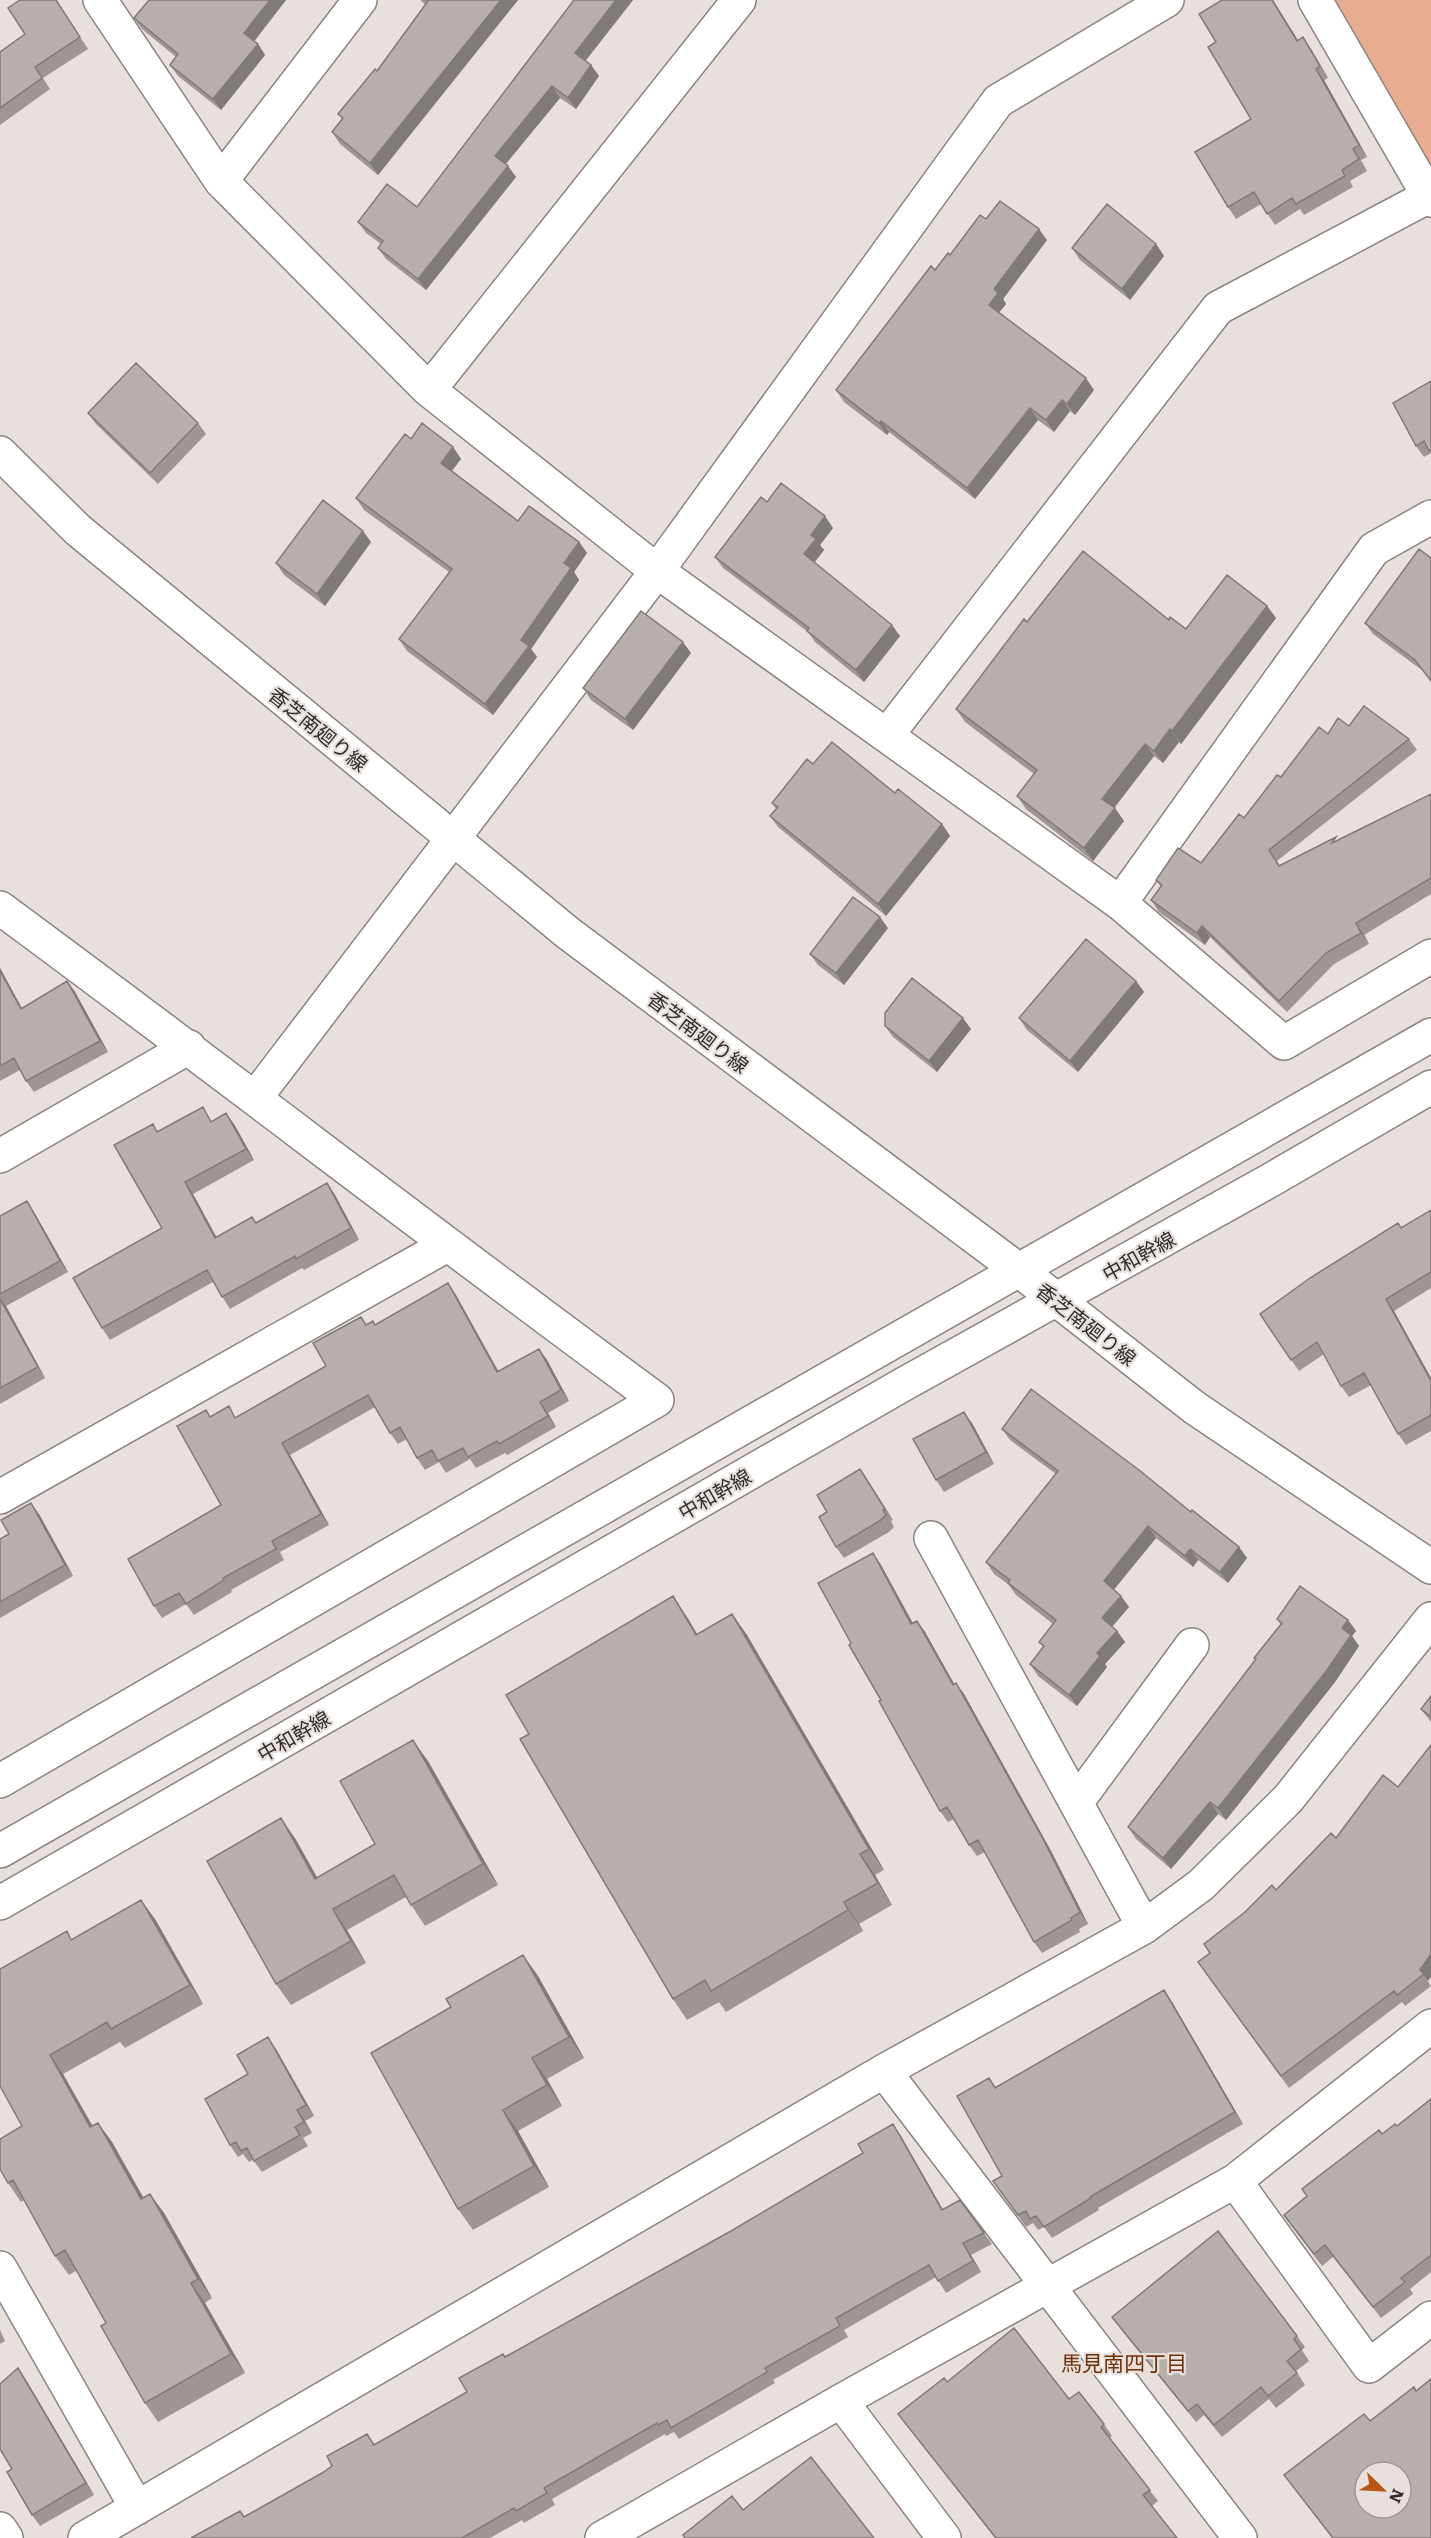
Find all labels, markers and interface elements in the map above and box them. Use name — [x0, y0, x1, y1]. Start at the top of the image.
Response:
street label: 香芝南廻り線 — [263, 679, 375, 777]
street label: 香芝南廻り線 — [642, 983, 756, 1079]
street label: 中和幹線 — [1096, 1222, 1180, 1288]
street label: 香芝南廻り線 — [1030, 1274, 1144, 1372]
street label: 中和幹線 — [672, 1460, 756, 1526]
street label: 中和幹線 — [251, 1702, 335, 1768]
district label: 馬見南四丁目 — [1061, 2346, 1187, 2377]
north arrow — [1353, 2460, 1413, 2520]
text: N — [1384, 2485, 1411, 2508]

